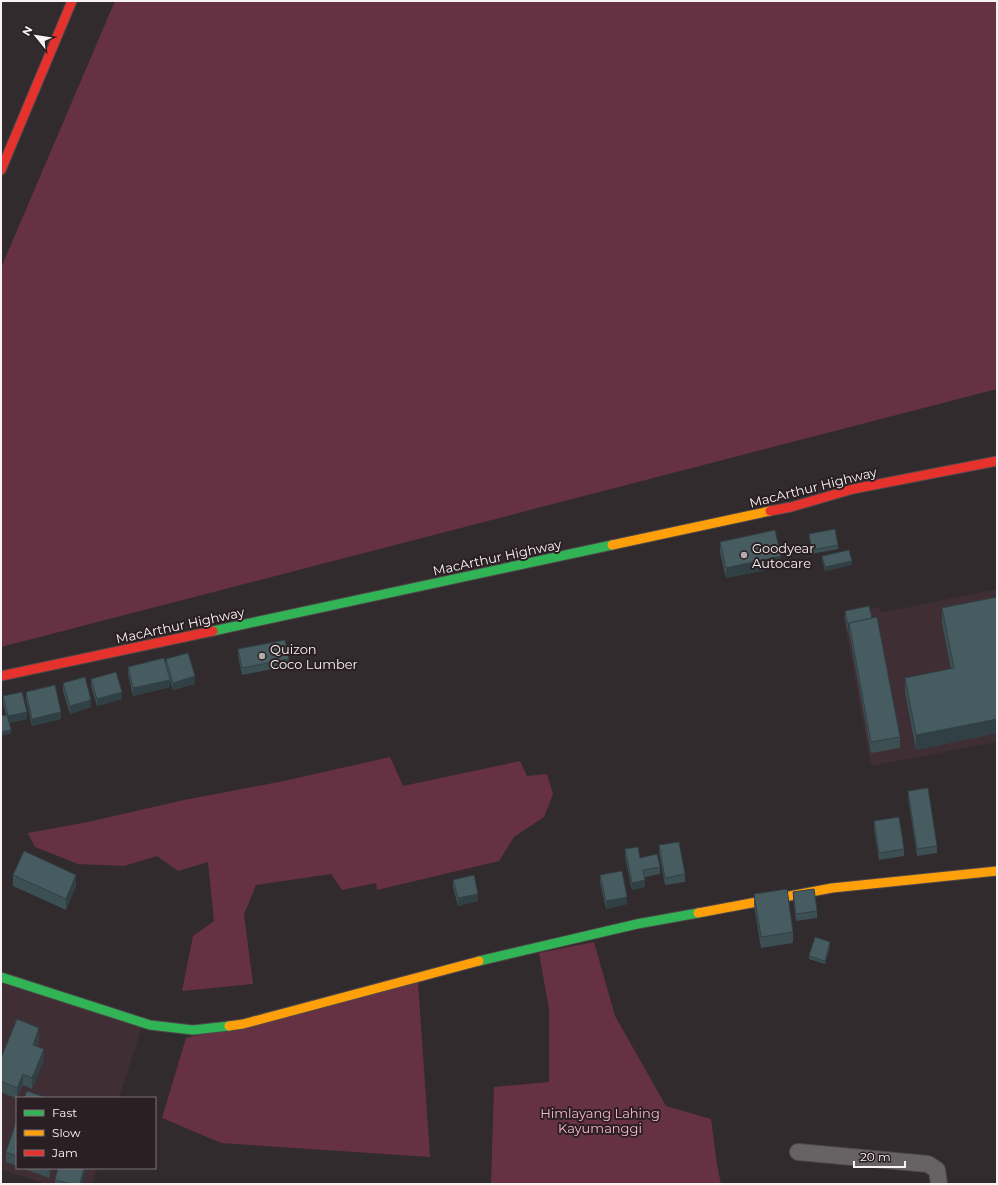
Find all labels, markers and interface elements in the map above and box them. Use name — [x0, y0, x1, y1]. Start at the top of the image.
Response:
north arrow — [16, 16, 56, 56]
text: N — [19, 24, 36, 38]
street label: MacArthur Highway — [748, 463, 879, 511]
street label: MacArthur Highway — [431, 535, 564, 578]
place label: Goodyear Autocare — [752, 540, 815, 571]
marker: Goodyear Autocare — [739, 550, 749, 560]
street label: MacArthur Highway — [114, 603, 247, 646]
place label: Quizon Coco Lumber — [270, 641, 358, 672]
marker: Quizon Coco Lumber — [257, 651, 267, 661]
legend — [16, 1097, 156, 1169]
text: Fast — [52, 1105, 77, 1120]
park label: Himlayang Lahing Kayumanggi — [540, 1105, 660, 1136]
text: Slow — [52, 1125, 81, 1140]
scale bar — [854, 1143, 905, 1169]
text: Jam — [51, 1145, 78, 1160]
text: 20 m — [860, 1149, 891, 1164]

